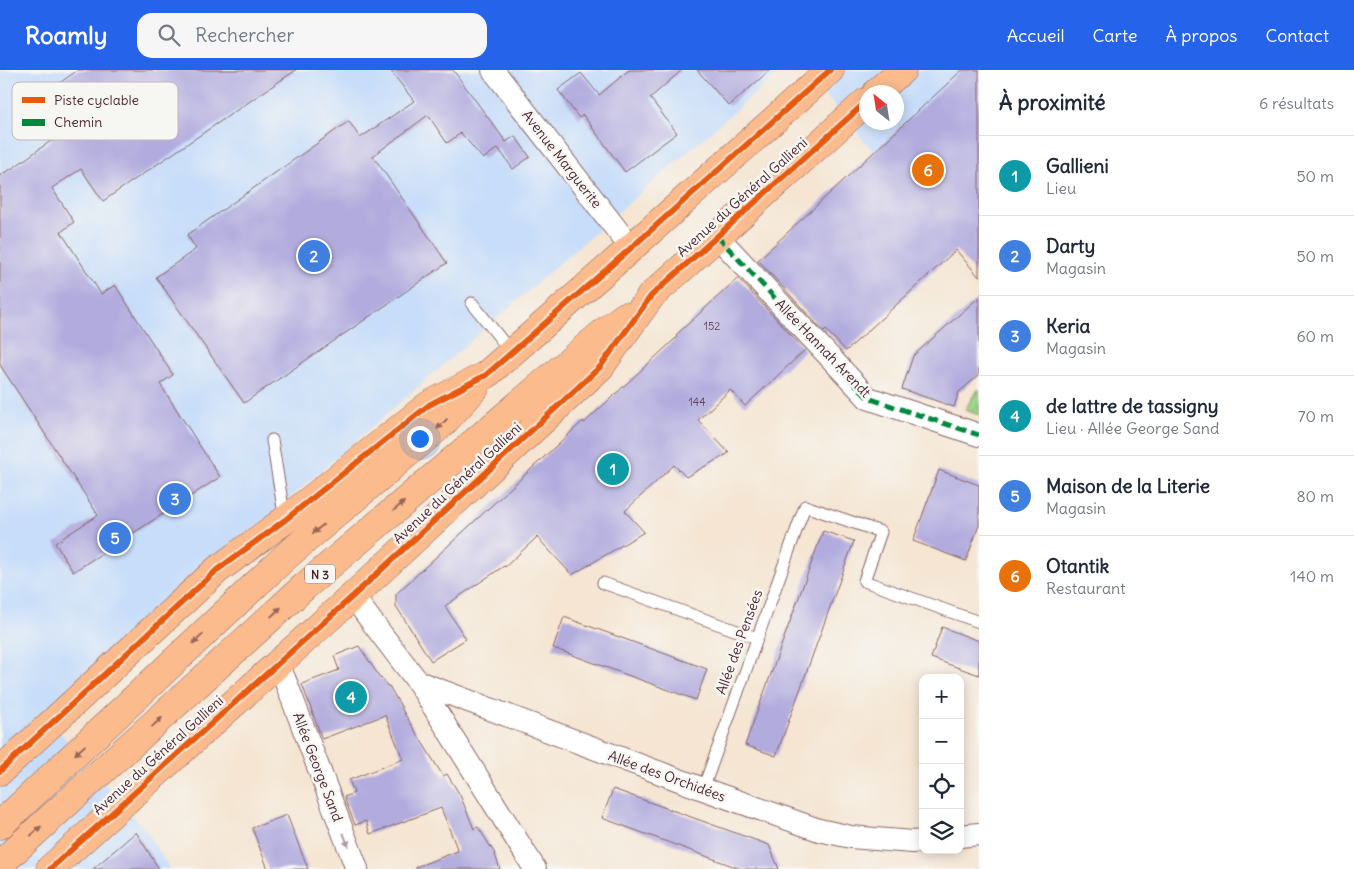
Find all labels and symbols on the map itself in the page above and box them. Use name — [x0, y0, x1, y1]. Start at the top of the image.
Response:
legend — [12, 82, 178, 140]
north arrow — [859, 85, 904, 130]
text: Piste cyclable — [54, 91, 139, 109]
street label: Avenue Marguerite — [518, 106, 606, 212]
text: Chemin — [54, 113, 102, 131]
street label: Avenue du Général Gallieni — [673, 134, 811, 260]
pin: 6 — [912, 151, 944, 189]
pin: 2 — [298, 237, 330, 275]
street label: Allée Hannah Arendt — [771, 295, 875, 401]
house number: 152 — [704, 319, 720, 333]
house number: 144 — [688, 395, 706, 409]
one-way arrow — [436, 418, 448, 430]
street label: Avenue du Général Gallieni — [389, 419, 525, 547]
your location — [407, 426, 433, 452]
pin: 1 — [597, 450, 629, 488]
pin: 3 — [159, 480, 191, 518]
one-way arrow — [393, 501, 406, 512]
pin: 5 — [99, 519, 131, 557]
one-way arrow — [311, 524, 324, 535]
road number: N 3 — [305, 564, 335, 584]
street label: Allée des Pensées — [712, 587, 766, 697]
one-way arrow — [270, 606, 282, 618]
one-way arrow — [192, 633, 204, 645]
pin: 4 — [335, 678, 367, 716]
street label: Avenue du Général Gallieni — [89, 692, 227, 818]
street label: Allée George Sand — [289, 710, 347, 824]
one-way arrow — [150, 716, 162, 728]
one-way arrow — [74, 744, 86, 756]
street label: Allée des Orchidées — [606, 746, 728, 806]
one-way arrow — [30, 826, 43, 837]
one-way arrow — [342, 833, 350, 848]

